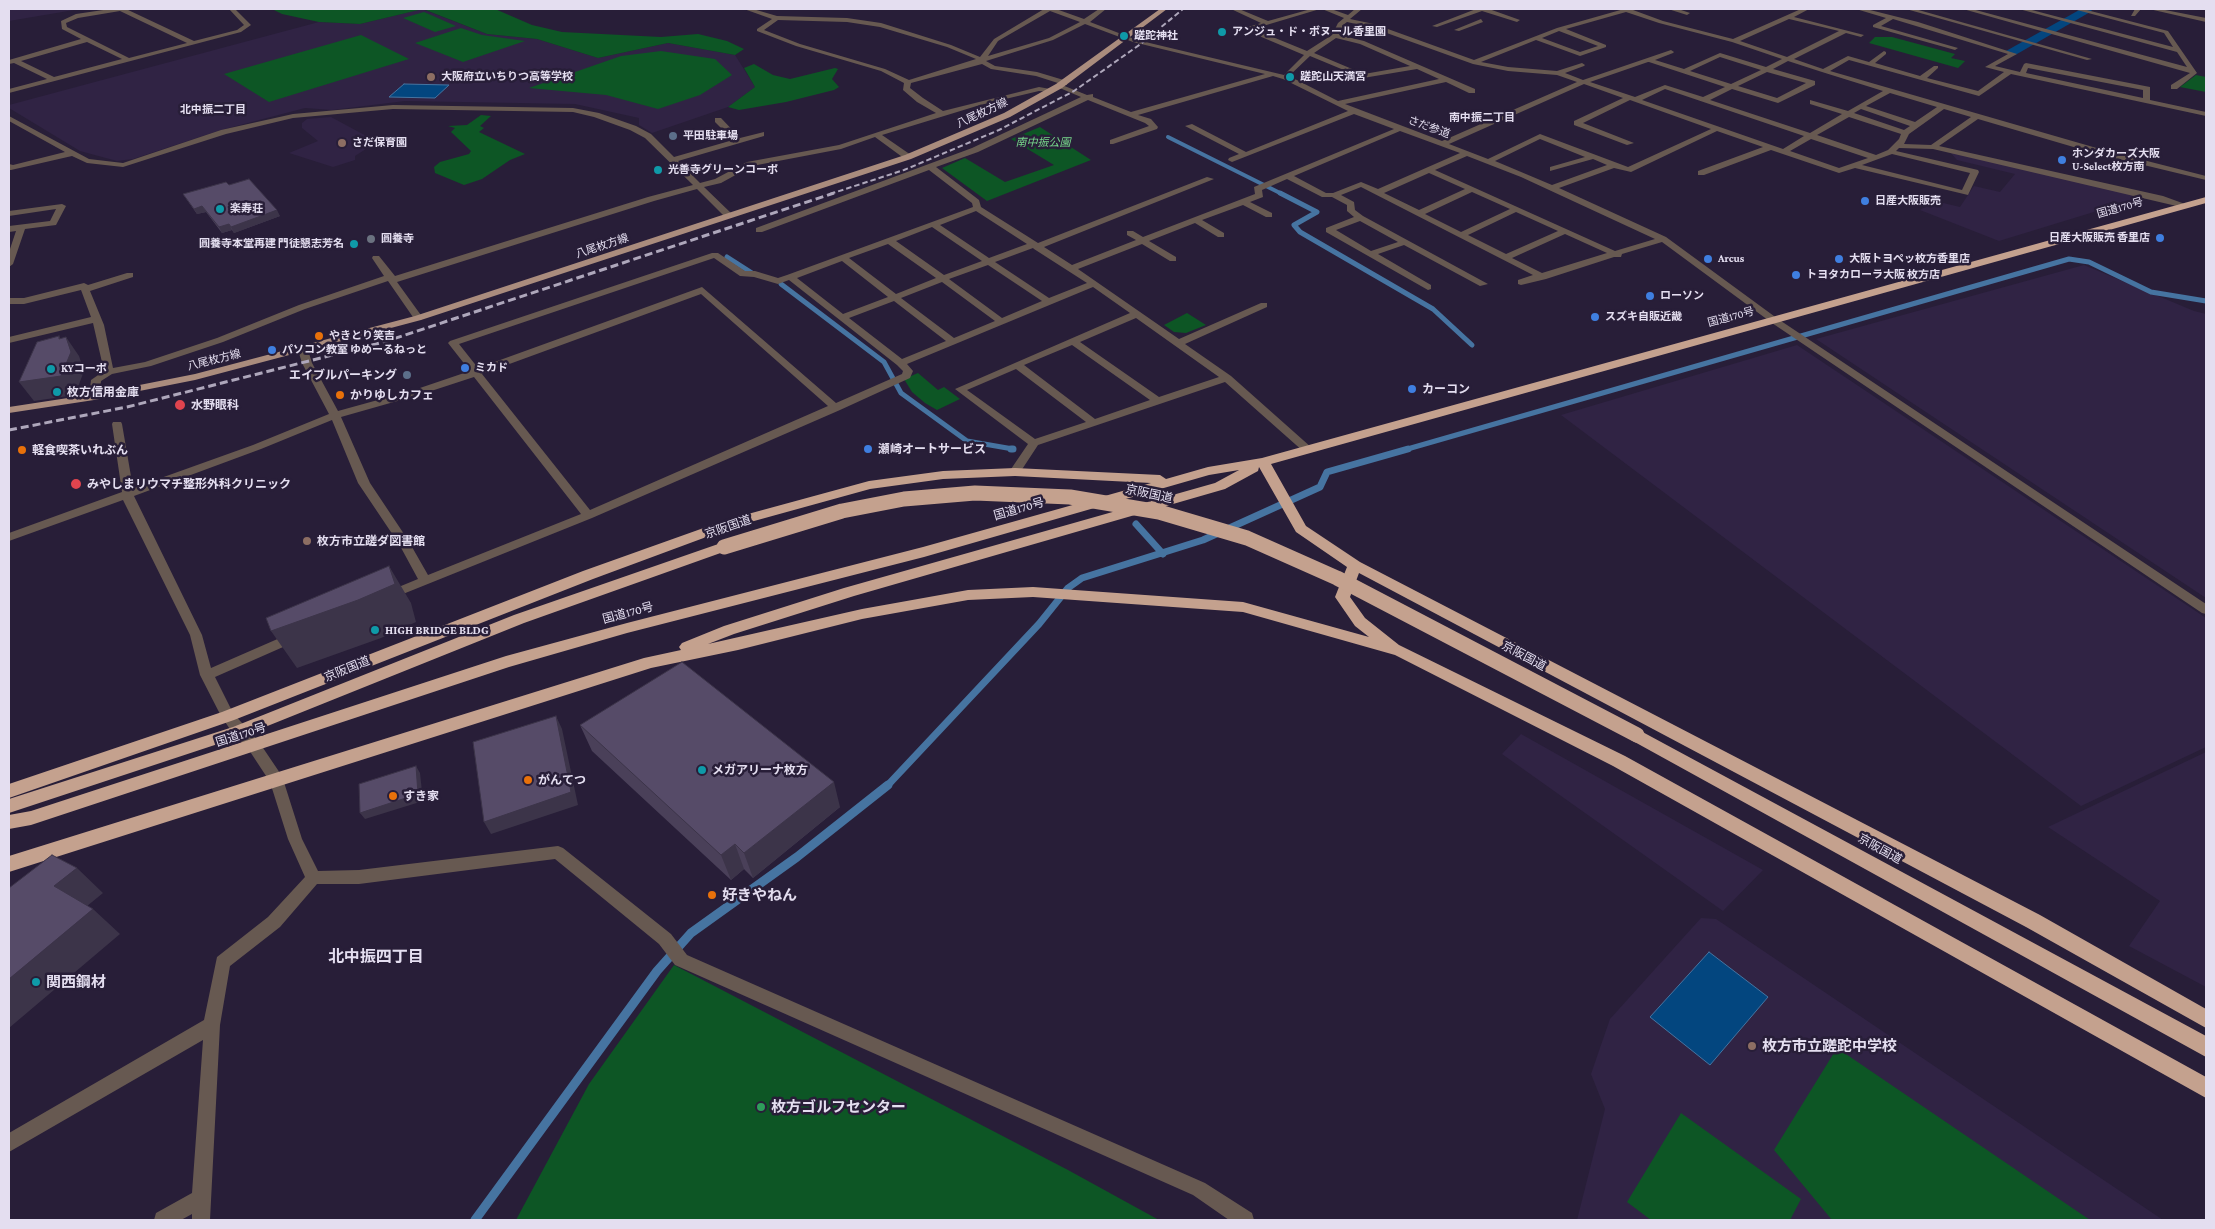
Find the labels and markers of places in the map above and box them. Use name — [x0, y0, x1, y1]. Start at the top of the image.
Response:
place label: アンジュ・ド・ボヌール香里園 — [1232, 25, 1386, 39]
marker: アンジュ・ド・ボヌール香里園 — [1216, 26, 1228, 38]
place label: 蹉跎神社 — [1134, 29, 1178, 43]
marker: 蹉跎神社 — [1118, 30, 1130, 42]
place label: 大阪府立いちりつ高等学校 — [441, 70, 573, 84]
place label: 蹉跎山天満宮 — [1300, 70, 1366, 84]
marker: 大阪府立いちりつ高等学校 — [425, 71, 437, 83]
marker: 蹉跎山天満宮 — [1284, 71, 1296, 83]
place label: 平田駐車場 — [683, 129, 738, 143]
marker: 平田駐車場 — [667, 130, 679, 142]
place label: さだ保育園 — [352, 136, 407, 150]
marker: さだ保育園 — [336, 137, 348, 149]
place label: ホンダカーズ大阪 U-Select枚方南 — [2072, 147, 2160, 173]
marker: ホンダカーズ大阪 U-Select枚方南 — [2056, 154, 2068, 166]
place label: 光善寺グリーンコーポ — [668, 163, 778, 177]
marker: 光善寺グリーンコーポ — [652, 164, 664, 176]
place label: 日産大阪販売 — [1875, 194, 1941, 208]
marker: 日産大阪販売 — [1859, 195, 1871, 207]
place label: 楽寿荘 — [230, 202, 263, 216]
marker: 楽寿荘 — [214, 203, 226, 215]
place label: 日産大阪販売 香里店 — [2049, 231, 2150, 245]
place label: 圓養寺 — [381, 232, 414, 246]
marker: 日産大阪販売 香里店 — [2154, 232, 2166, 244]
marker: 圓養寺 — [365, 233, 377, 245]
place label: 圓養寺本堂再建 門徒懇志芳名 — [199, 237, 344, 251]
marker: 圓養寺本堂再建 門徒懇志芳名 — [348, 238, 360, 250]
place label: Arcus — [1718, 252, 1744, 266]
place label: 大阪トヨペッ枚方香里店 — [1849, 252, 1970, 266]
marker: Arcus — [1702, 253, 1714, 265]
marker: 大阪トヨペッ枚方香里店 — [1833, 253, 1845, 265]
place label: トヨタカローラ大阪 枚方店 — [1806, 268, 1940, 282]
marker: トヨタカローラ大阪 枚方店 — [1790, 269, 1802, 281]
place label: ローソン — [1660, 289, 1704, 303]
marker: ローソン — [1644, 290, 1656, 302]
place label: スズキ自販近畿 — [1605, 310, 1682, 324]
marker: スズキ自販近畿 — [1589, 311, 1601, 323]
place label: やきとり笑吉 — [329, 329, 395, 343]
marker: やきとり笑吉 — [313, 330, 325, 342]
place label: パソコン教室 ゆめーるねっと — [282, 343, 427, 357]
marker: パソコン教室 ゆめーるねっと — [266, 344, 278, 356]
place label: ミカド — [475, 361, 508, 375]
place label: KYコーポ — [61, 362, 107, 376]
marker: ミカド — [459, 362, 471, 374]
marker: KYコーポ — [45, 363, 57, 375]
place label: エイブルパーキング — [289, 368, 397, 382]
marker: エイブルパーキング — [401, 369, 413, 381]
place label: カーコン — [1422, 382, 1470, 396]
marker: カーコン — [1406, 383, 1418, 395]
place label: 枚方信用金庫 — [67, 385, 139, 399]
marker: 枚方信用金庫 — [51, 386, 63, 398]
place label: かりゆしカフェ — [350, 388, 434, 402]
marker: かりゆしカフェ — [334, 389, 346, 401]
marker: 水野眼科 — [173, 398, 187, 412]
place label: 水野眼科 — [191, 398, 239, 412]
place label: 瀬崎オートサービス — [878, 442, 986, 456]
place label: 軽食喫茶いれぶん — [32, 443, 128, 457]
marker: 瀬崎オートサービス — [862, 443, 874, 455]
marker: 軽食喫茶いれぶん — [16, 444, 28, 456]
marker: みやしまリウマチ整形外科クリニック — [69, 477, 83, 491]
place label: みやしまリウマチ整形外科クリニック — [87, 477, 291, 491]
place label: 枚方市立蹉ダ図書館 — [317, 534, 425, 548]
marker: 枚方市立蹉ダ図書館 — [301, 535, 313, 547]
place label: HIGH BRIDGE BLDG — [385, 623, 489, 637]
marker: HIGH BRIDGE BLDG — [369, 624, 381, 636]
place label: メガアリーナ枚方 — [712, 763, 808, 777]
marker: メガアリーナ枚方 — [696, 764, 708, 776]
place label: がんてつ — [538, 773, 586, 787]
marker: がんてつ — [522, 774, 534, 786]
place label: すき家 — [403, 789, 439, 803]
marker: すき家 — [387, 790, 399, 802]
place label: 好きやねん — [722, 886, 797, 904]
marker: 好きやねん — [706, 889, 718, 901]
place label: 関西鋼材 — [46, 973, 106, 991]
marker: 関西鋼材 — [30, 976, 42, 988]
place label: 枚方市立蹉跎中学校 — [1762, 1037, 1897, 1055]
marker: 枚方市立蹉跎中学校 — [1746, 1040, 1758, 1052]
place label: 枚方ゴルフセンター — [771, 1098, 906, 1116]
marker: 枚方ゴルフセンター — [755, 1101, 767, 1113]

